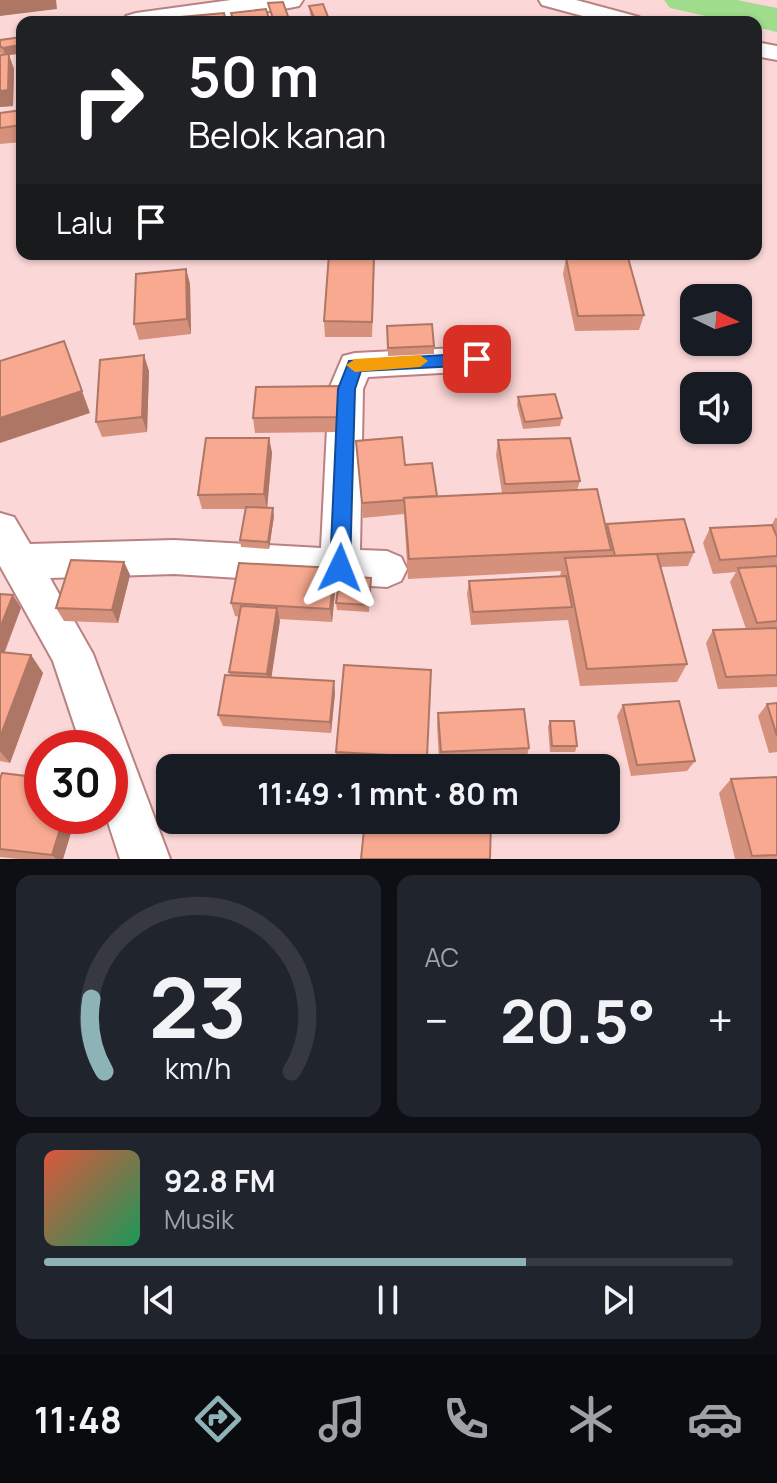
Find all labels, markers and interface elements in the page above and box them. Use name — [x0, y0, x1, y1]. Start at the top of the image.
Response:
text: 50 m — [188, 37, 319, 114]
icon: right — [56, 48, 160, 152]
text: Belok kanan — [188, 110, 387, 159]
icon: arrive — [129, 200, 173, 244]
text: Lalu — [56, 202, 113, 243]
north arrow — [680, 284, 752, 356]
map controls — [680, 284, 752, 444]
pin — [443, 325, 511, 393]
icon: arrive — [455, 337, 499, 381]
button: sound — [680, 372, 752, 444]
position arrow — [298, 526, 382, 610]
speed limit sign: 30 — [24, 730, 128, 834]
text: 11:49 · 1 mnt · 80 m — [257, 773, 519, 814]
text: AC — [425, 939, 459, 975]
text: 23 — [149, 949, 247, 1063]
text: 20.5° — [500, 979, 656, 1061]
text: − — [425, 990, 448, 1050]
text: + — [708, 990, 733, 1050]
text: km/h — [165, 1049, 231, 1088]
text: 92.8 FM — [164, 1160, 275, 1201]
text: Musik — [164, 1201, 234, 1237]
icon: previous — [137, 1278, 181, 1322]
icon: pause — [366, 1278, 410, 1322]
icon: next — [596, 1278, 640, 1322]
icon: directions — [190, 1391, 246, 1447]
icon: music — [314, 1391, 370, 1447]
icon: phone — [438, 1391, 494, 1447]
icon: climate — [563, 1391, 619, 1447]
icon: car — [687, 1391, 743, 1447]
text: 11:48 — [34, 1395, 122, 1444]

